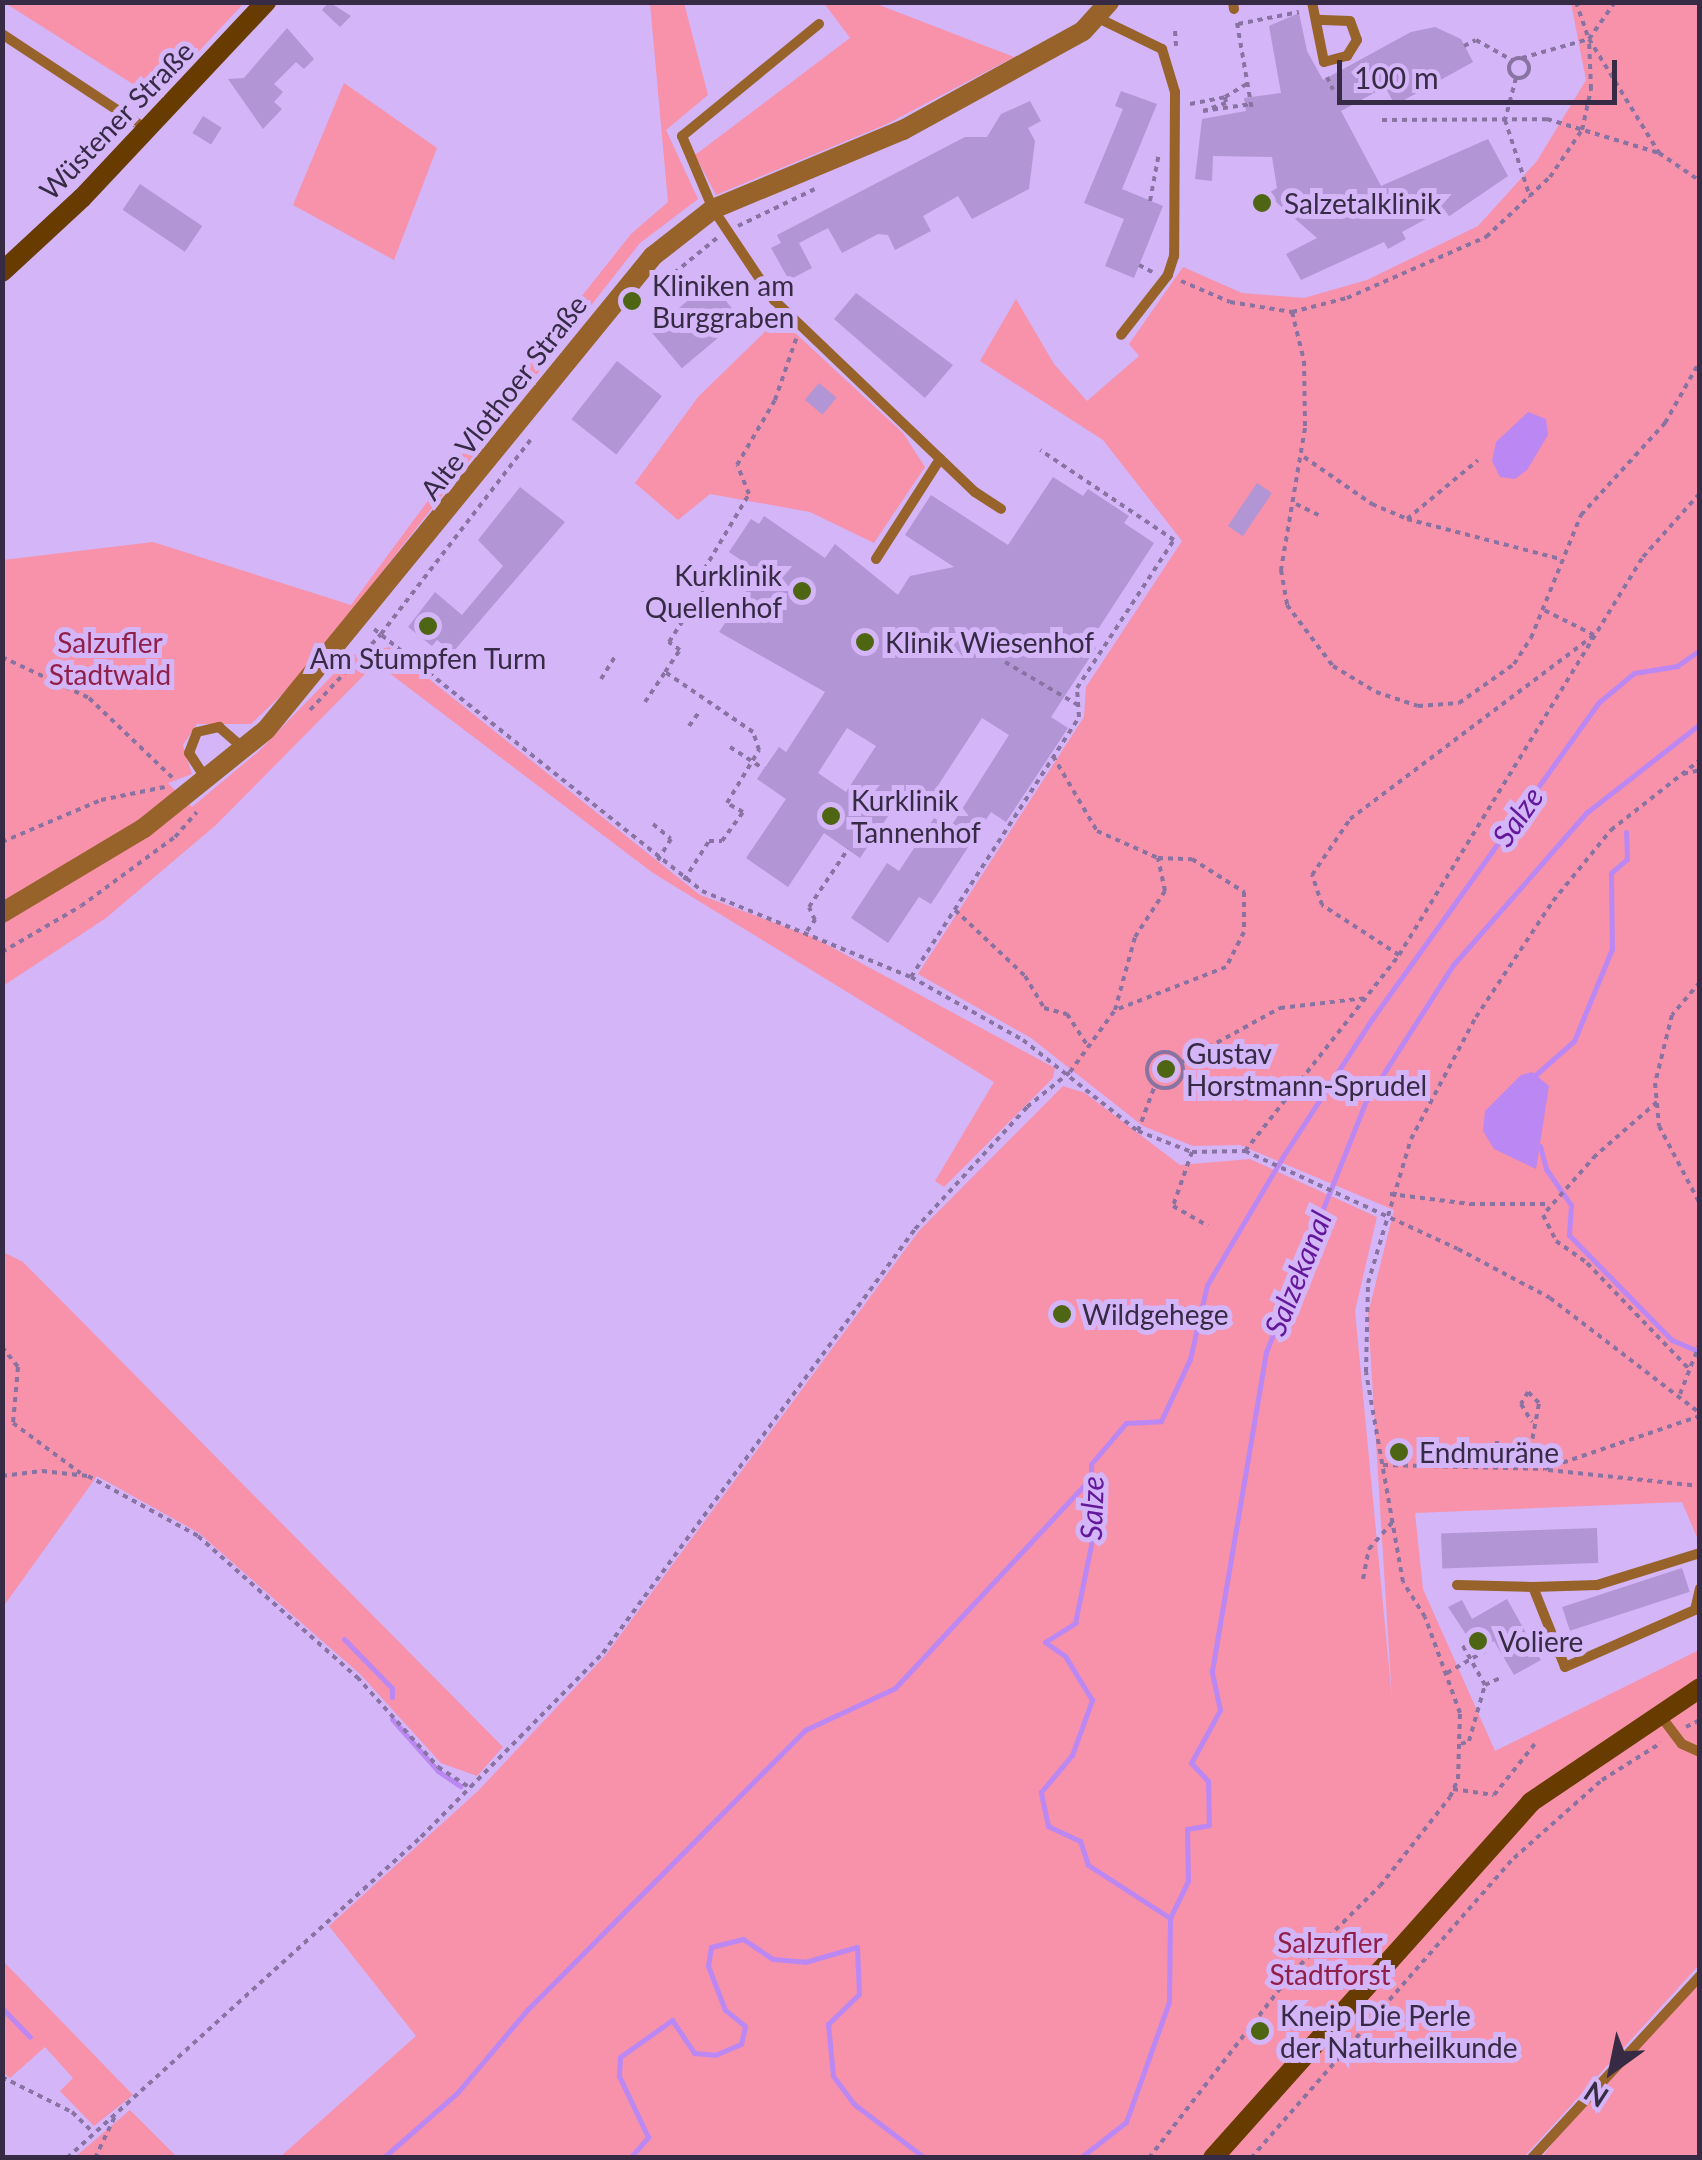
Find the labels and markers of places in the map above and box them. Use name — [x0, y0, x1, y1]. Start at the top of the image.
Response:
place label: Salzetalklinik — [1284, 186, 1441, 220]
marker: Salzetalklinik — [1249, 190, 1275, 216]
place label: Kliniken am Burggraben — [652, 268, 794, 334]
marker: Kliniken am Burggraben — [621, 290, 643, 312]
place label: Kurklinik Quellenhof — [645, 558, 782, 624]
marker: Kurklinik Quellenhof — [791, 580, 813, 602]
marker: Am Stumpfen Turm — [417, 615, 439, 637]
place label: Klinik Wiesenhof — [885, 625, 1095, 659]
marker: Klinik Wiesenhof — [854, 631, 876, 653]
place label: Am Stumpfen Turm — [309, 641, 547, 675]
place label: Kurklinik Tannenhof — [851, 783, 981, 849]
marker: Kurklinik Tannenhof — [820, 805, 842, 827]
place label: Gustav Horstmann-Sprudel — [1186, 1036, 1427, 1102]
marker: Gustav Horstmann-Sprudel — [1155, 1058, 1177, 1080]
place label: Wildgehege — [1082, 1297, 1229, 1331]
marker: Wildgehege — [1051, 1303, 1073, 1325]
place label: Endmuräne — [1419, 1435, 1559, 1469]
marker: Endmuräne — [1388, 1441, 1410, 1463]
place label: Voliere — [1498, 1624, 1583, 1658]
marker: Voliere — [1467, 1630, 1489, 1652]
place label: Kneip Die Perle der Naturheilkunde — [1280, 1998, 1518, 2064]
marker: Kneip Die Perle der Naturheilkunde — [1249, 2020, 1271, 2042]

